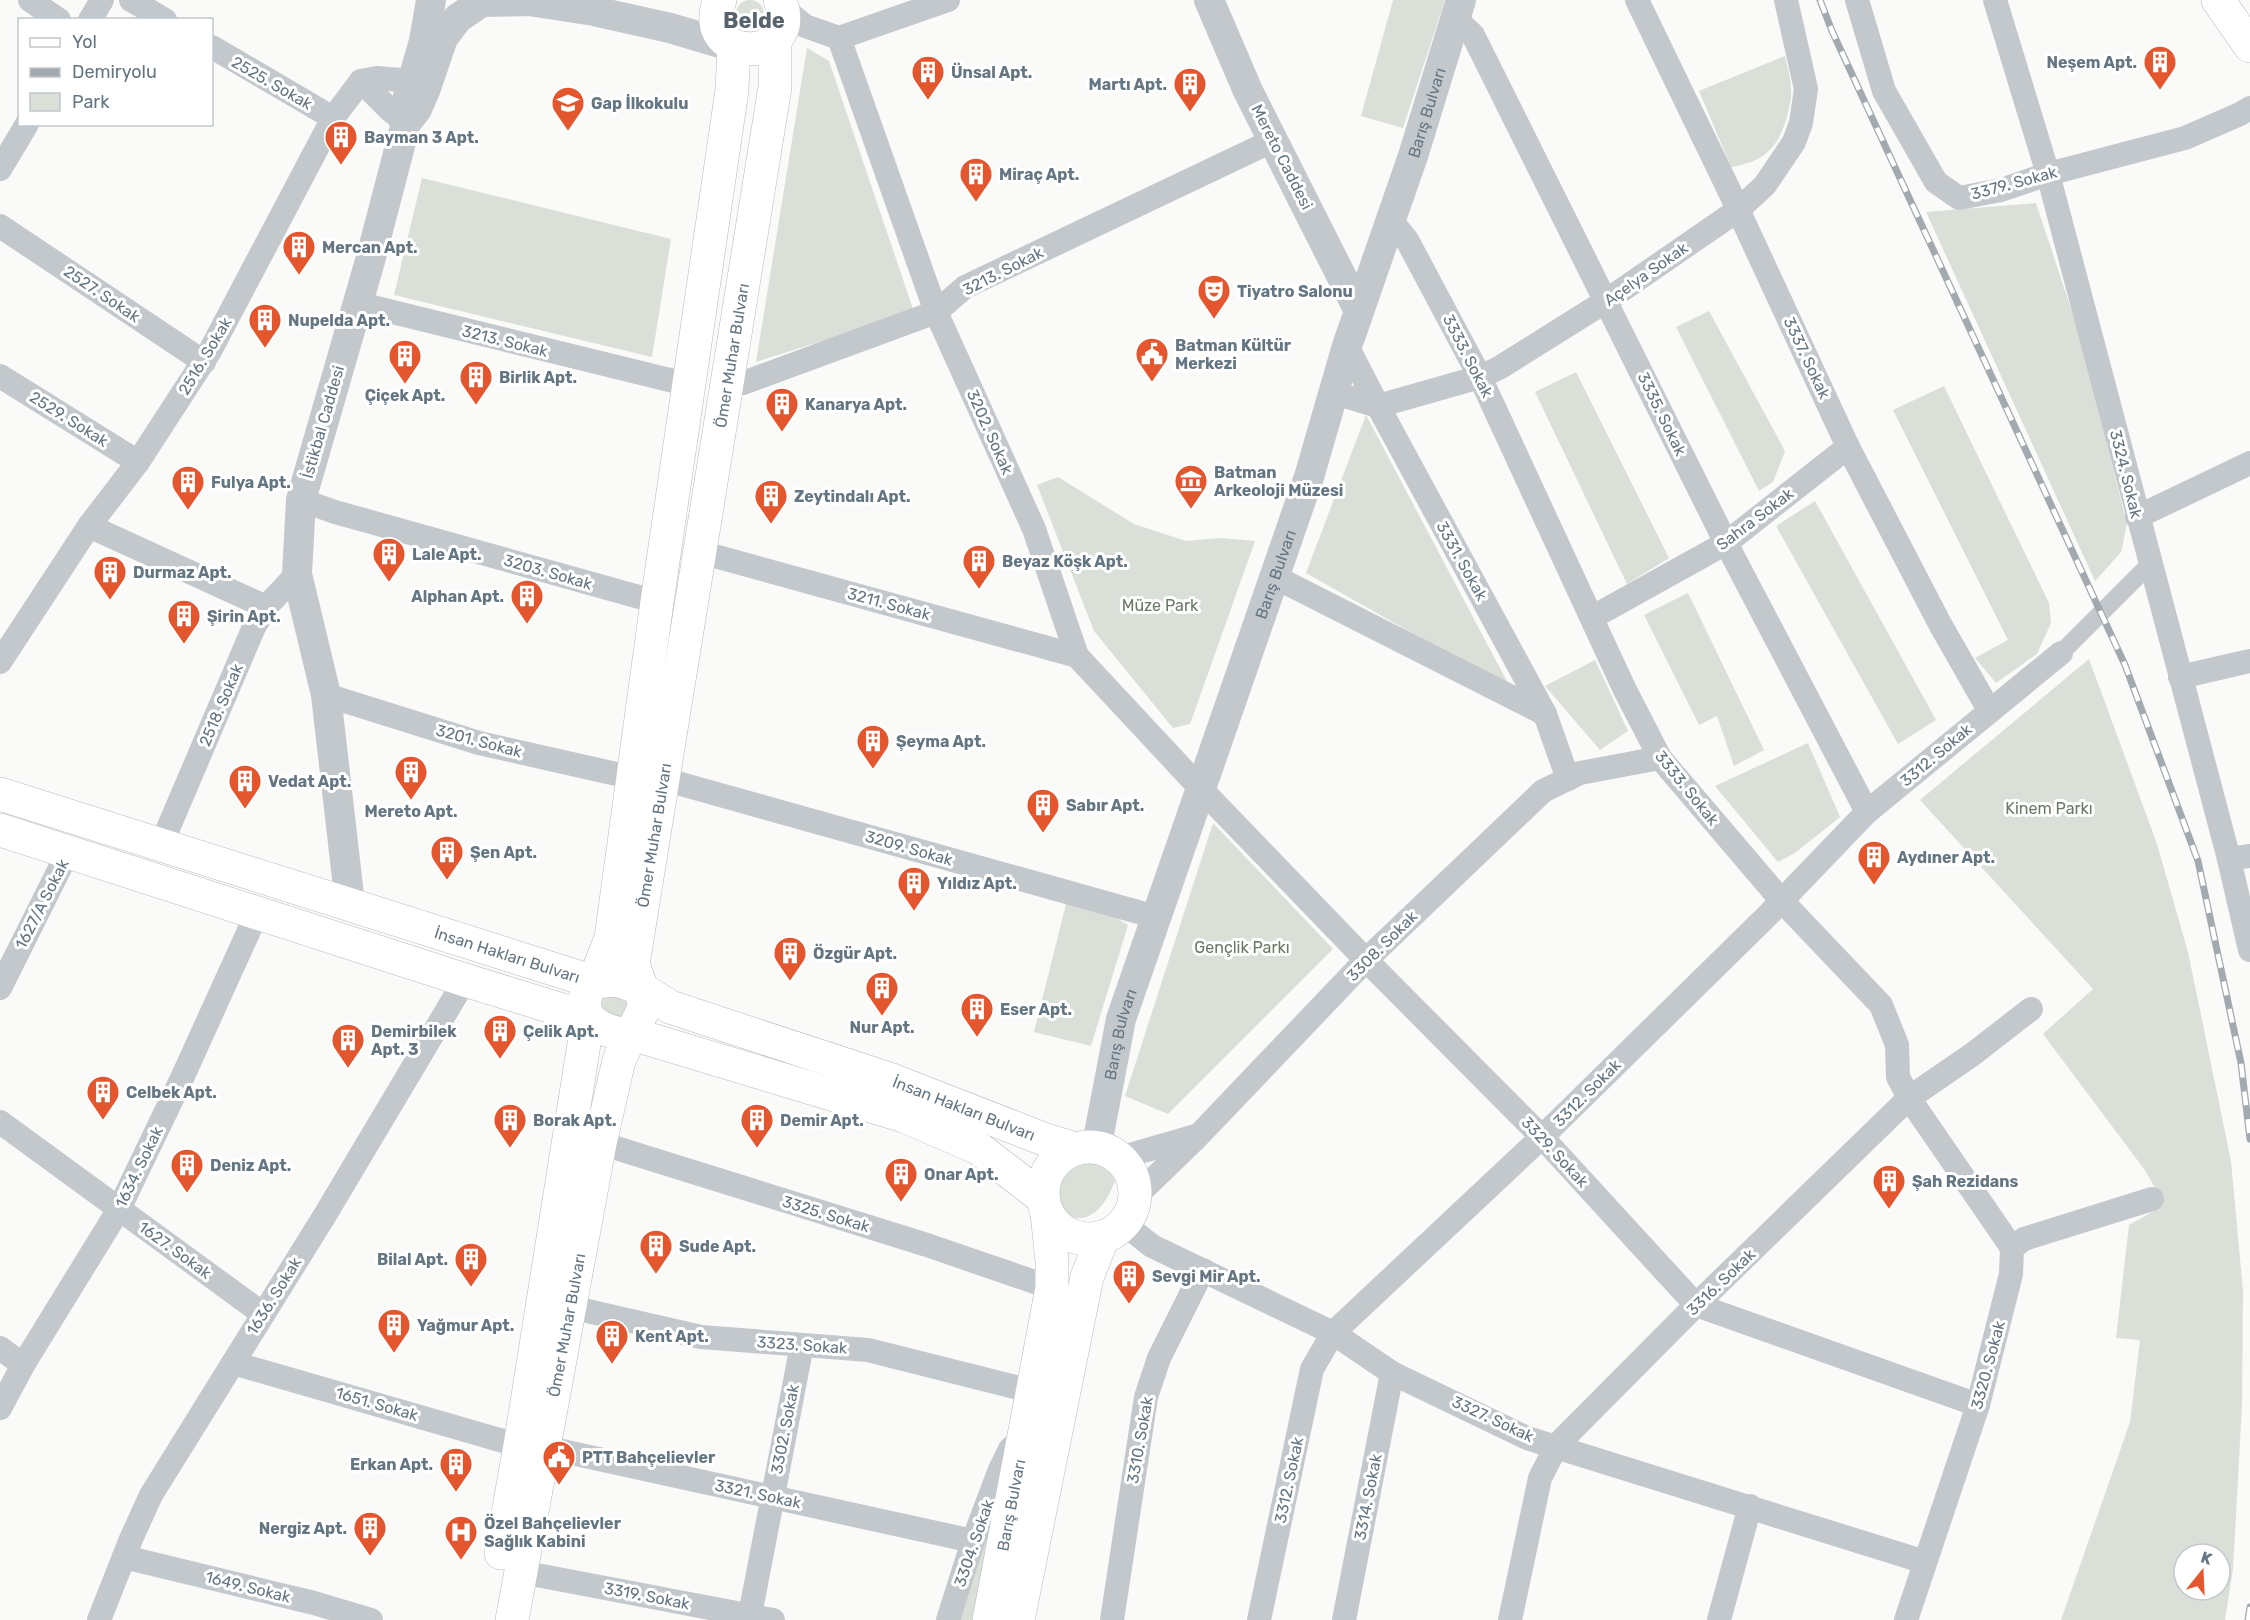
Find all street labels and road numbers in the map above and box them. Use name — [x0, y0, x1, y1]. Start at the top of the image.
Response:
street label: 2525. Sokak — [228, 52, 316, 114]
street label: Barış Bulvarı — [1404, 65, 1449, 160]
street label: Mereto Caddesi — [1247, 101, 1317, 213]
street label: 3379. Sokak — [1969, 162, 2060, 204]
street label: Açelya Sokak — [1600, 238, 1692, 310]
street label: 3213. Sokak — [960, 242, 1047, 299]
street label: 2527. Sokak — [60, 262, 144, 327]
street label: Ömer Muhar Bulvarı — [710, 282, 753, 429]
street label: 3333. Sokak — [1439, 311, 1497, 401]
street label: 2516. Sokak — [174, 313, 236, 398]
street label: 3337. Sokak — [1780, 314, 1835, 403]
street label: 3213. Sokak — [460, 321, 551, 361]
street label: İstikbal Caddesi — [298, 363, 348, 481]
street label: 3335. Sokak — [1634, 369, 1691, 459]
street label: 2529. Sokak — [26, 387, 112, 451]
street label: 3202. Sokak — [963, 387, 1017, 478]
street label: 3324. Sokak — [2106, 428, 2146, 521]
street label: Sahra Sokak — [1713, 483, 1798, 554]
street label: 3331. Sokak — [1432, 518, 1492, 605]
street label: Barış Bulvarı — [1251, 527, 1299, 621]
street label: 3203. Sokak — [502, 550, 595, 594]
street label: 3211. Sokak — [845, 584, 933, 624]
street label: 2518. Sokak — [195, 660, 247, 749]
street label: 3312. Sokak — [1896, 719, 1976, 790]
street label: 3201. Sokak — [434, 720, 525, 762]
street label: 3333. Sokak — [1651, 747, 1723, 830]
street label: Ömer Muhar Bulvarı — [633, 762, 675, 909]
street label: 3209. Sokak — [863, 826, 956, 870]
street label: 1627/A Sokak — [11, 855, 73, 952]
street label: 3308. Sokak — [1343, 906, 1422, 985]
street label: İnsan Hakları Bulvarı — [432, 923, 582, 986]
street label: Barış Bulvarı — [1100, 986, 1140, 1082]
street label: 3312. Sokak — [1549, 1055, 1625, 1131]
street label: İnsan Hakları Bulvarı — [890, 1072, 1038, 1144]
street label: 3329. Sokak — [1518, 1113, 1593, 1192]
street label: 1634. Sokak — [111, 1123, 167, 1211]
street label: 3325. Sokak — [780, 1192, 873, 1236]
street label: 1627. Sokak — [135, 1217, 216, 1283]
street label: 3316. Sokak — [1683, 1244, 1760, 1319]
street label: Ömer Muhar Bulvarı — [544, 1252, 589, 1398]
street label: 1636. Sokak — [243, 1253, 306, 1338]
street label: 3320. Sokak — [1967, 1318, 2009, 1411]
street label: 3323. Sokak — [756, 1332, 849, 1358]
street label: 3302. Sokak — [767, 1382, 803, 1476]
street label: 1651. Sokak — [334, 1383, 421, 1425]
street label: 3327. Sokak — [1449, 1392, 1538, 1447]
street label: 3310. Sokak — [1123, 1394, 1157, 1485]
street label: 3312. Sokak — [1271, 1435, 1308, 1525]
street label: 3314. Sokak — [1350, 1451, 1386, 1542]
street label: Barış Bulvarı — [993, 1457, 1029, 1553]
street label: 3321. Sokak — [713, 1476, 804, 1513]
street label: 3304. Sokak — [950, 1496, 998, 1589]
street label: 1649. Sokak — [203, 1567, 293, 1607]
street label: 3319. Sokak — [603, 1578, 692, 1614]

